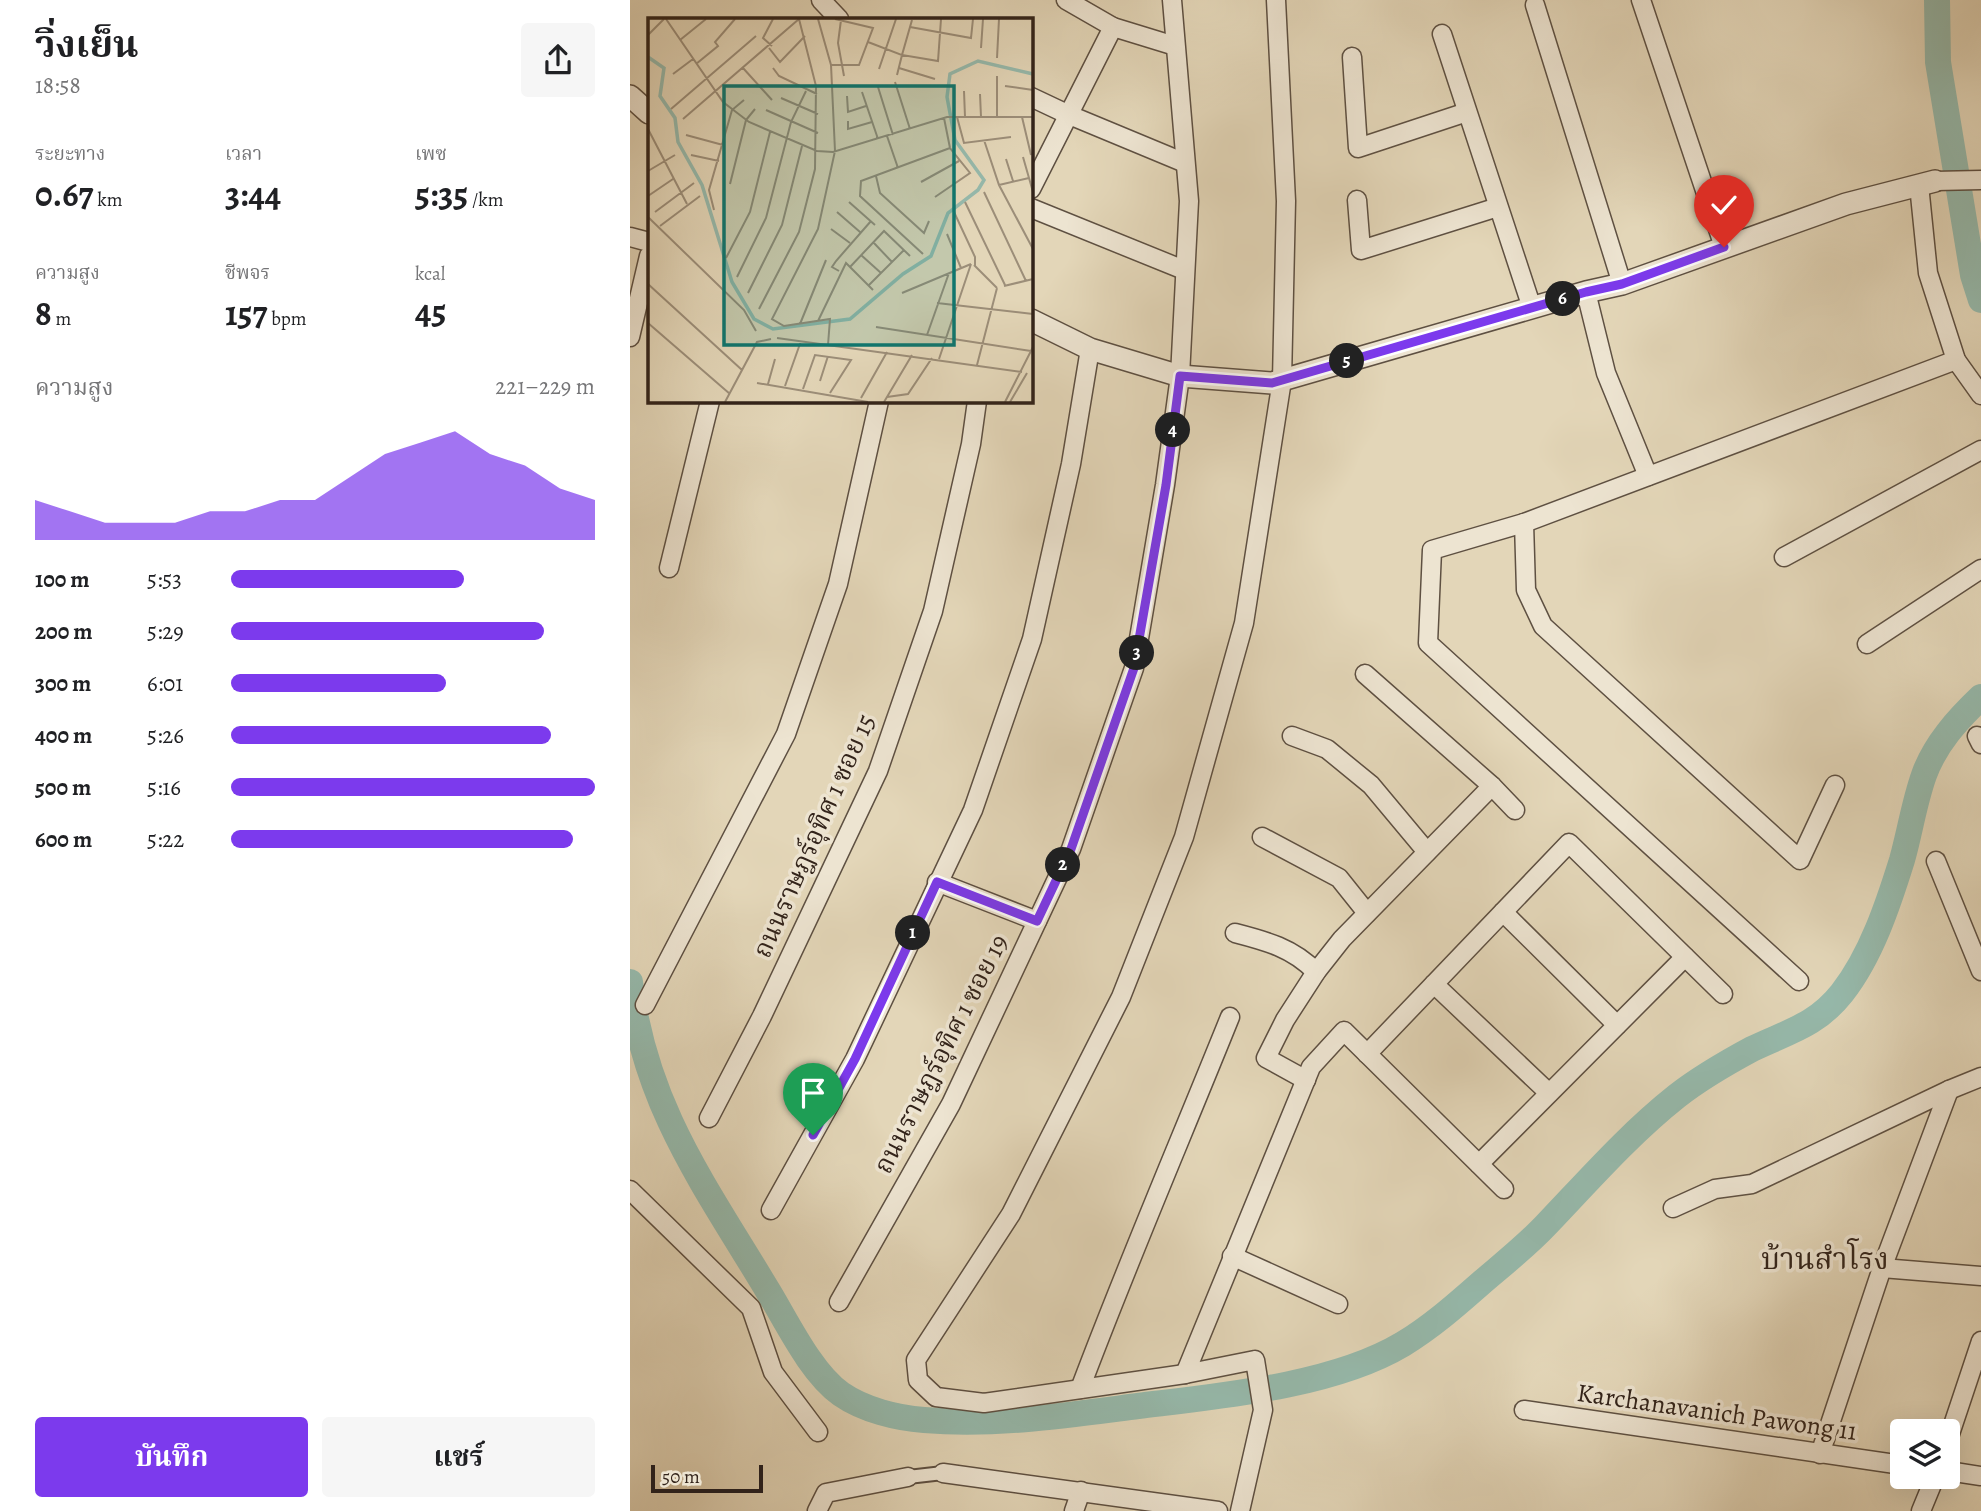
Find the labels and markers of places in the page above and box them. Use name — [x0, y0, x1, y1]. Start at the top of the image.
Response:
pin — [1694, 175, 1754, 247]
pin: 6 — [1546, 282, 1580, 316]
pin: 5 — [1330, 344, 1364, 378]
pin: 4 — [1156, 412, 1190, 448]
pin: 3 — [1120, 636, 1154, 670]
pin: 2 — [1046, 848, 1080, 882]
pin: 1 — [896, 916, 930, 950]
pin — [783, 1063, 843, 1135]

